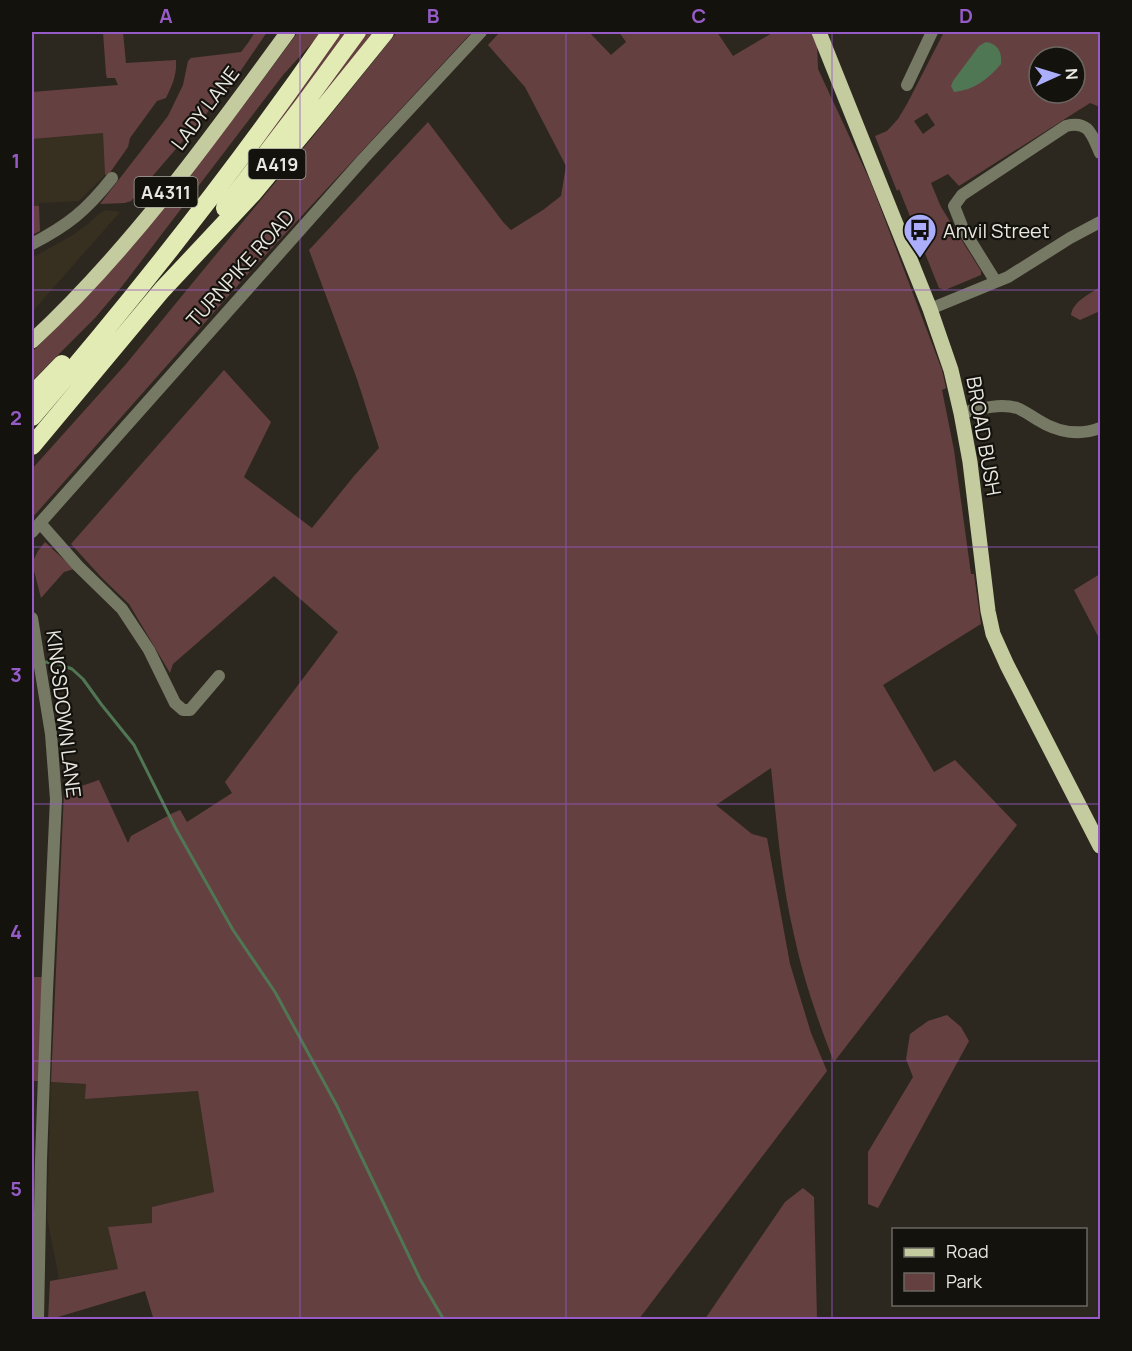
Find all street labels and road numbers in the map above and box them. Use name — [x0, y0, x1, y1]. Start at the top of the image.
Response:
street label: LADY LANE — [165, 61, 245, 155]
road number: A419 — [248, 149, 306, 179]
road number: A4311 — [134, 177, 198, 207]
street label: TURNPIKE ROAD — [180, 204, 300, 332]
street label: BROAD BUSH — [960, 374, 1008, 498]
street label: KINGSDOWN LANE — [40, 629, 88, 799]

